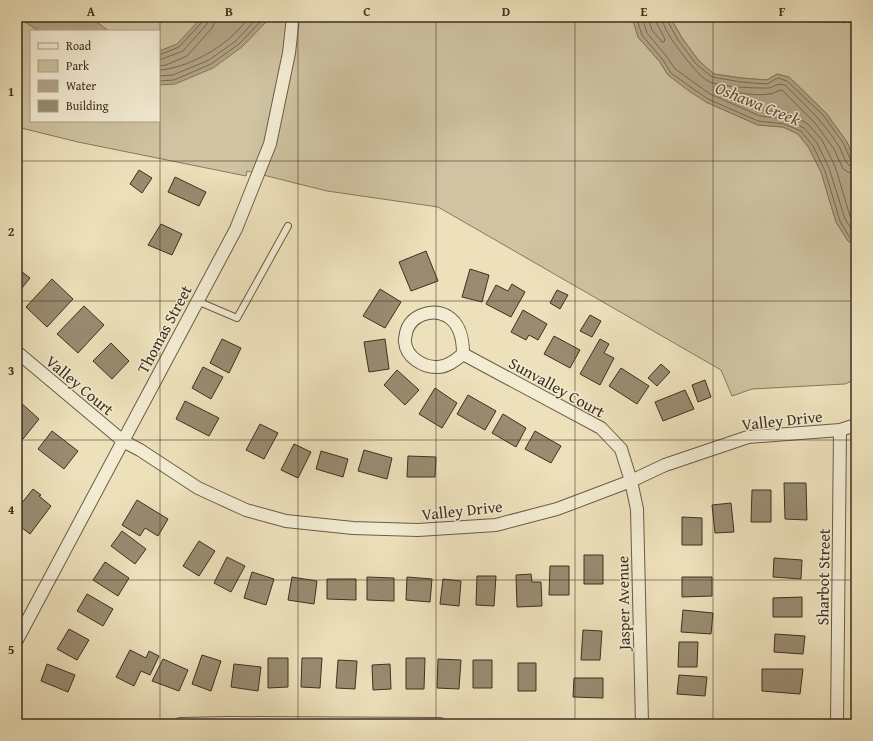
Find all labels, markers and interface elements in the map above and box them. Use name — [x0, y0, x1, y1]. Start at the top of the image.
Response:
text: A — [87, 2, 96, 21]
text: B — [225, 2, 233, 21]
text: C — [363, 2, 371, 21]
text: D — [502, 2, 510, 21]
text: E — [641, 2, 648, 21]
text: F — [779, 2, 786, 21]
legend — [30, 30, 160, 122]
text: Road — [66, 37, 92, 54]
text: Park — [66, 57, 90, 74]
water label: Oshawa Creek — [712, 75, 804, 131]
text: Water — [66, 77, 96, 94]
text: 1 — [8, 82, 14, 101]
text: Building — [66, 97, 109, 114]
text: 2 — [8, 222, 15, 241]
street label: Thomas Street — [131, 280, 198, 378]
street label: Valley Court — [41, 349, 120, 421]
street label: Sunvalley Court — [505, 351, 610, 423]
text: 3 — [8, 361, 14, 380]
street label: Valley Drive — [740, 404, 824, 436]
street label: Valley Drive — [420, 494, 504, 526]
text: 4 — [8, 500, 15, 519]
street label: Sharbot Street — [810, 528, 836, 626]
street label: Jasper Avenue — [610, 556, 636, 652]
text: 5 — [8, 640, 15, 659]

